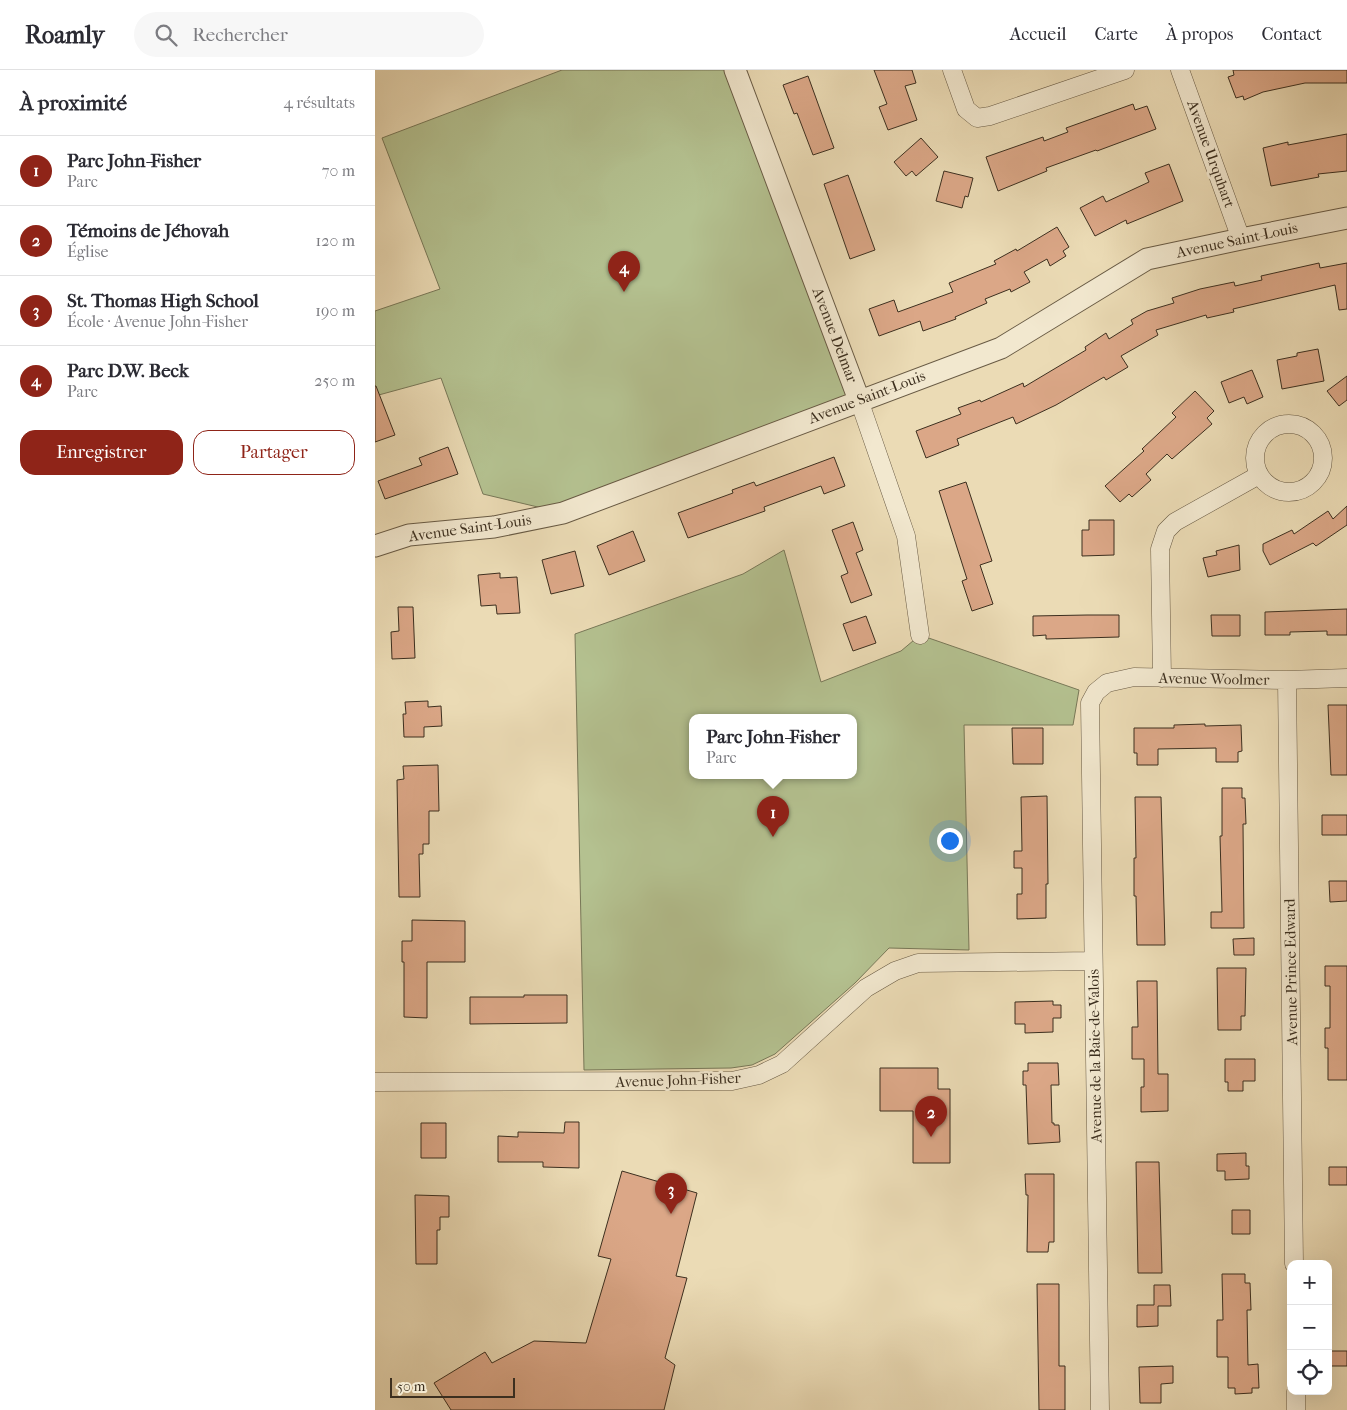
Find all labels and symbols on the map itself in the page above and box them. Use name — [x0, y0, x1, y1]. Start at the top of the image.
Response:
street label: Avenue Urquhart — [1183, 97, 1239, 211]
street label: Avenue Saint-Louis — [1174, 218, 1300, 262]
pin: 4 — [608, 251, 640, 292]
street label: Avenue Delmar — [808, 284, 862, 386]
street label: Avenue Saint-Louis — [805, 366, 928, 428]
street label: Avenue Saint-Louis — [407, 510, 533, 546]
street label: Avenue Woolmer — [1157, 669, 1270, 689]
pin: 1 — [757, 796, 789, 837]
your location — [937, 828, 963, 854]
street label: Avenue Prince Edward — [1281, 898, 1301, 1047]
street label: Avenue de la Baie-de-Valois — [1084, 968, 1106, 1144]
street label: Avenue John-Fisher — [614, 1069, 742, 1091]
pin: 2 — [915, 1096, 947, 1137]
pin: 3 — [655, 1173, 687, 1214]
scale bar — [390, 1375, 515, 1398]

